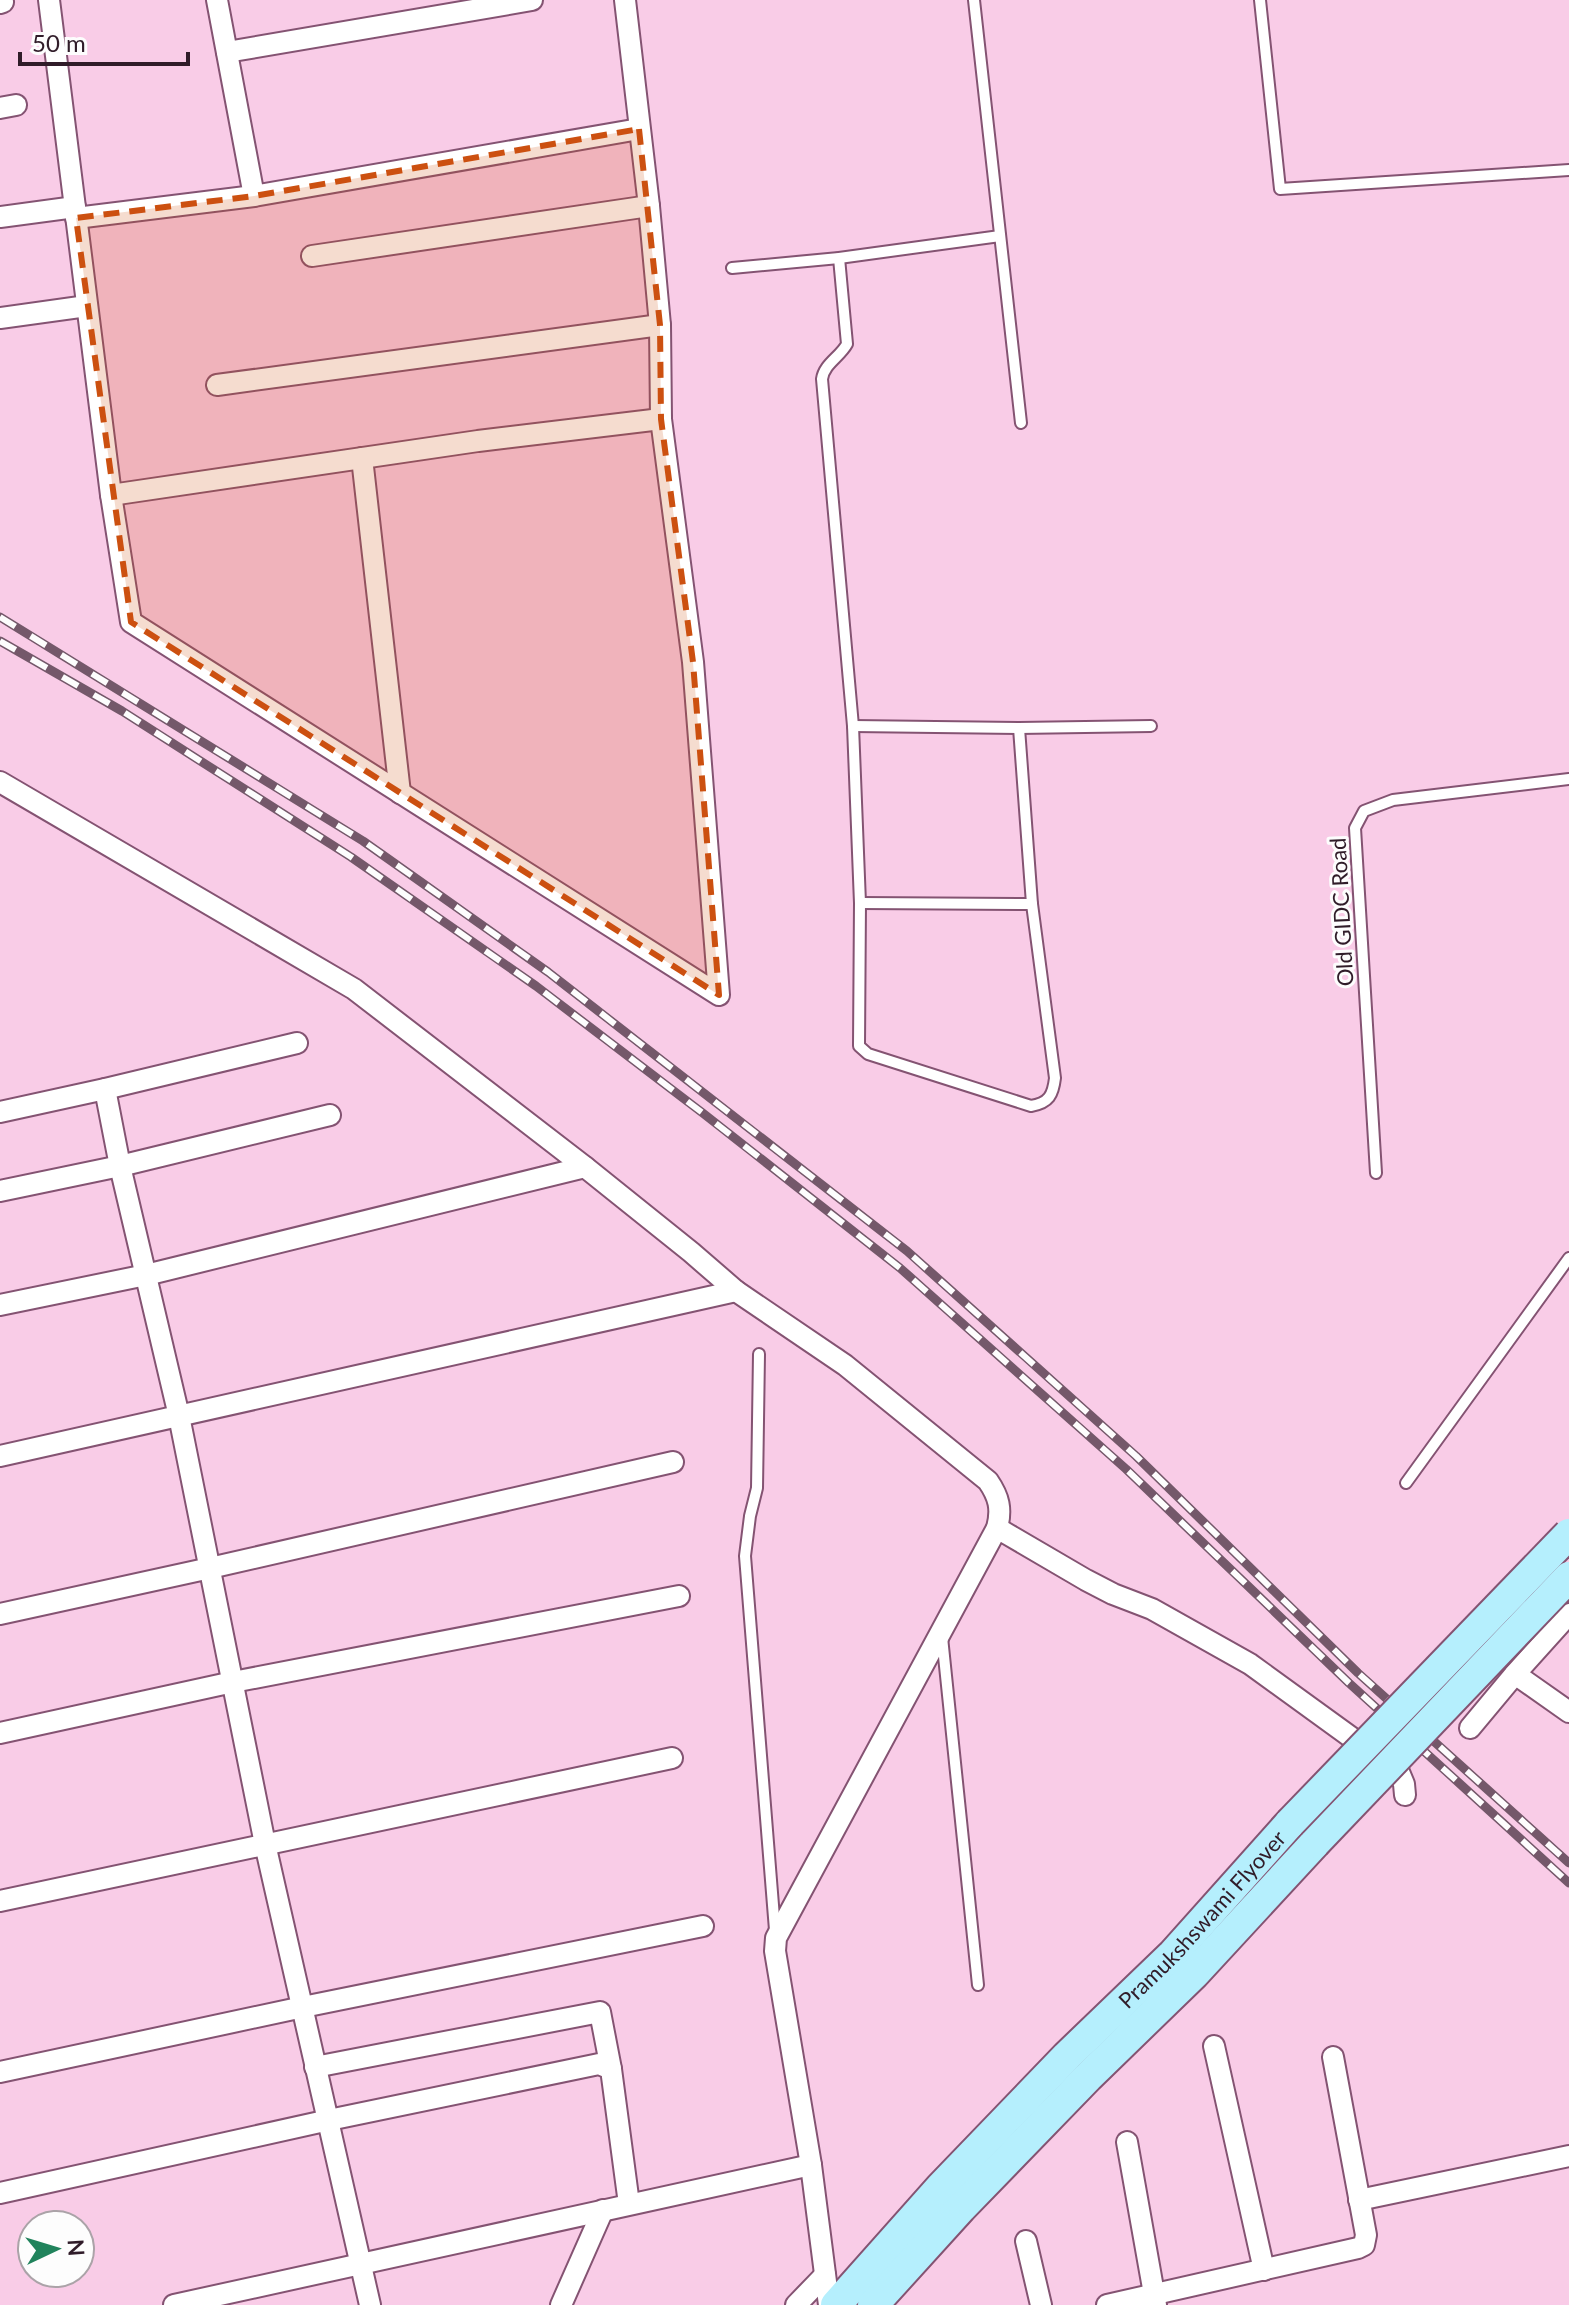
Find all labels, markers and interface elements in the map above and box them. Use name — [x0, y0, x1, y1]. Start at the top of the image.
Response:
scale bar — [20, 16, 188, 66]
text: 50 m — [32, 28, 86, 57]
street label: Old GIDC Road — [1324, 837, 1358, 987]
street label: Pramukshswami Flyover — [1112, 1824, 1291, 2013]
north arrow — [16, 2209, 96, 2289]
text: N — [62, 2238, 91, 2257]

